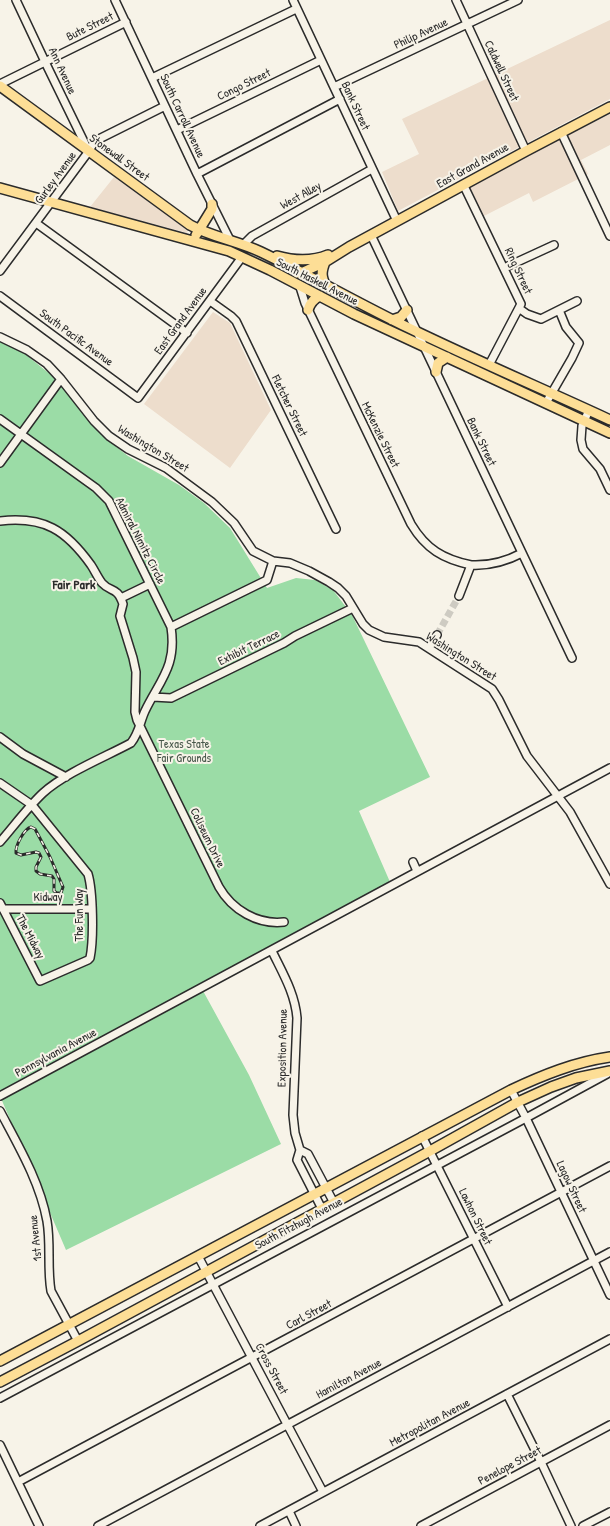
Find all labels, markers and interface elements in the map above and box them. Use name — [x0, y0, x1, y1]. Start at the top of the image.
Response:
street label: Bute Street — [64, 9, 116, 45]
street label: Philip Avenue — [392, 15, 450, 53]
street label: Caldwell Street — [481, 38, 521, 104]
street label: Ann Avenue — [45, 45, 79, 97]
street label: Congo Street — [215, 66, 273, 104]
street label: South Carroll Avenue — [156, 72, 208, 160]
street label: Bank Street — [338, 79, 372, 133]
street label: Stonewall Street — [86, 131, 152, 185]
street label: East Grand Avenue — [435, 140, 511, 192]
street label: Gurley Avenue — [32, 149, 80, 207]
street label: West Alley — [278, 179, 324, 213]
street label: Ring Street — [501, 245, 535, 297]
street label: South Haskell Avenue — [274, 255, 360, 309]
street label: East Grand Avenue — [152, 284, 210, 358]
street label: South Pacific Avenue — [36, 306, 116, 370]
street label: Fletcher Street — [268, 373, 310, 439]
street label: McKenzie Street — [358, 400, 402, 470]
street label: Bank Street — [463, 416, 499, 468]
street label: Washington Street — [115, 422, 191, 476]
street label: Admiral Nimitz Circle — [112, 495, 168, 587]
district label: Fair Park — [53, 578, 95, 594]
street label: Exhibit Terrace — [216, 627, 282, 669]
street label: Washington Street — [423, 630, 499, 684]
park label: Texas State Fair Grounds — [157, 738, 211, 766]
street label: Coliseum Drive — [186, 806, 228, 870]
street label: The Fun Way — [73, 889, 87, 941]
street label: Kidway — [34, 891, 62, 905]
street label: The Midway — [12, 912, 48, 962]
street label: Exposition Avenue — [275, 1009, 291, 1087]
street label: Pennsylvania Avenue — [13, 1026, 99, 1080]
street label: Lagow Street — [553, 1159, 589, 1215]
street label: Lawhon Street — [455, 1187, 495, 1247]
street label: South Fitzhugh Avenue — [253, 1195, 345, 1253]
street label: 1st Avenue — [26, 1214, 46, 1262]
street label: Carl Street — [284, 1297, 334, 1333]
street label: Cross Street — [252, 1341, 290, 1397]
street label: Hamilton Avenue — [314, 1356, 384, 1402]
street label: Metropolitan Avenue — [387, 1396, 473, 1450]
street label: Penelope Street — [476, 1443, 544, 1489]

